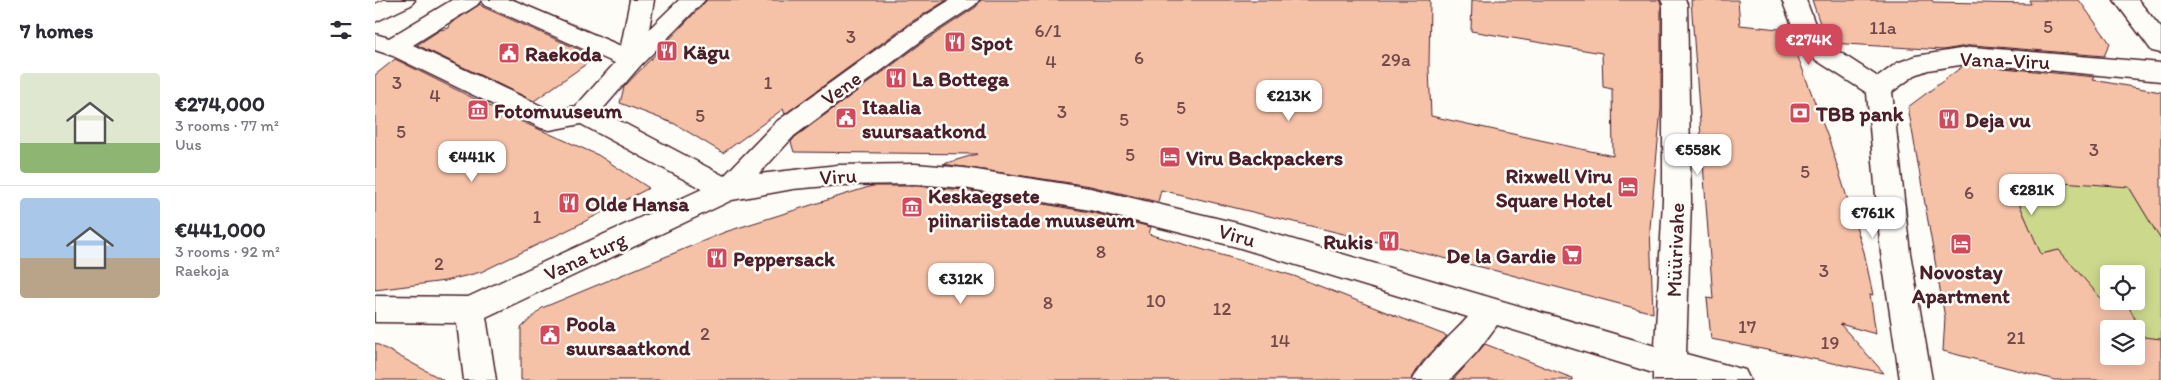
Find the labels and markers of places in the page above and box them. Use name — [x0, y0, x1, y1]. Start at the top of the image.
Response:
pin: €274K — [1774, 23, 1844, 66]
restaurant icon: Spot — [943, 30, 967, 54]
place label: Spot — [971, 30, 1013, 56]
restaurant icon: Kägu — [655, 39, 679, 63]
place label: Kägu — [683, 39, 730, 65]
public building icon: Raekoda — [497, 41, 521, 65]
place label: Raekoda — [525, 41, 603, 66]
restaurant icon: La Bottega — [884, 66, 908, 90]
place label: La Bottega — [912, 66, 1010, 92]
pin: €213K — [1254, 80, 1324, 122]
place label: Itaalia suursaatkond — [862, 94, 987, 143]
museum icon: Fotomuuseum — [466, 98, 490, 122]
place label: Fotomuuseum — [494, 98, 623, 123]
bank icon: TBB pank — [1788, 101, 1812, 125]
place label: TBB pank — [1815, 101, 1905, 127]
public building icon: Itaalia suursaatkond — [834, 106, 858, 130]
restaurant icon: Deja vu — [1937, 107, 1961, 131]
place label: Deja vu — [1965, 107, 2031, 133]
pin: €558K — [1663, 134, 1733, 176]
pin: €441K — [437, 140, 507, 183]
hotel icon: Viru Backpackers — [1158, 145, 1182, 169]
place label: Viru Backpackers — [1186, 145, 1343, 171]
place label: Rixwell Viru Square Hotel — [1496, 163, 1613, 213]
pin: €281K — [1997, 174, 2067, 216]
hotel icon: Rixwell Viru Square Hotel — [1616, 175, 1640, 199]
place label: Keskaegsete piinariistade muuseum — [927, 183, 1135, 233]
restaurant icon: Olde Hansa — [557, 191, 581, 215]
place label: Olde Hansa — [585, 191, 690, 216]
museum icon: Keskaegsete piinariistade muuseum — [900, 195, 924, 219]
pin: €761K — [1838, 196, 1908, 239]
place label: Rukis — [1323, 229, 1373, 254]
restaurant icon: Rukis — [1377, 229, 1401, 253]
hotel icon: Novostay Apartment — [1949, 232, 1973, 256]
place label: De la Gardie — [1446, 243, 1556, 268]
supermarket icon: De la Gardie — [1560, 243, 1584, 267]
restaurant icon: Peppersack — [705, 246, 729, 270]
place label: Peppersack — [733, 246, 836, 272]
place label: Novostay Apartment — [1911, 259, 2010, 309]
pin: €312K — [926, 262, 996, 305]
place label: Poola suursaatkond — [566, 311, 691, 360]
public building icon: Poola suursaatkond — [538, 323, 562, 347]

